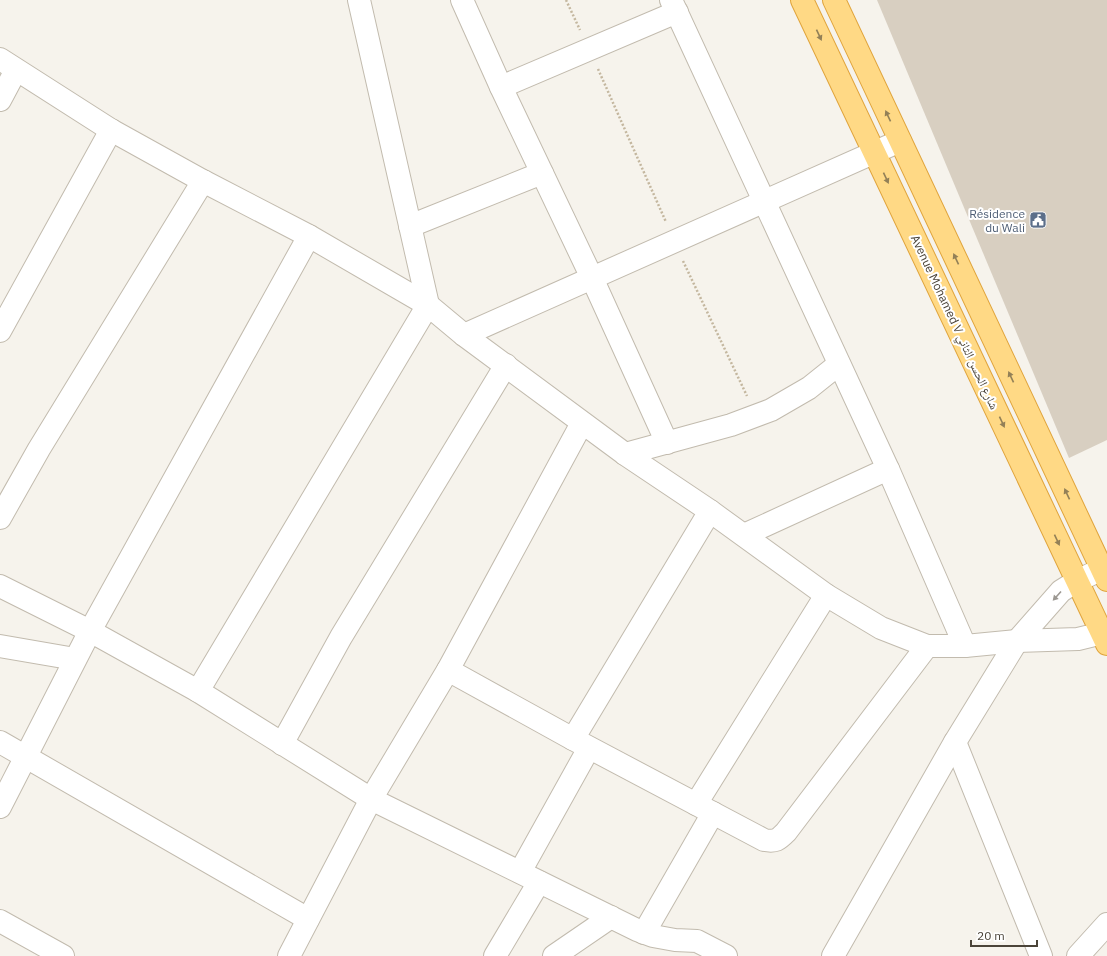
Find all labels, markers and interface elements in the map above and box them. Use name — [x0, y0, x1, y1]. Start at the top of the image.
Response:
one-way arrow — [816, 30, 822, 41]
one-way arrow — [885, 110, 892, 122]
one-way arrow — [883, 172, 889, 184]
place label: Résidence du Wali — [969, 206, 1025, 235]
public building icon: Résidence du Wali — [1028, 210, 1048, 230]
street label: Avenue Mohamed V شارع الحسن الثاني — [905, 232, 1002, 413]
one-way arrow — [953, 253, 959, 265]
one-way arrow — [1008, 371, 1014, 382]
one-way arrow — [999, 416, 1005, 428]
one-way arrow — [1064, 488, 1070, 500]
one-way arrow — [1054, 534, 1060, 545]
one-way arrow — [1052, 590, 1061, 601]
scale bar — [971, 922, 1037, 948]
text: 20 m — [977, 928, 1005, 943]

